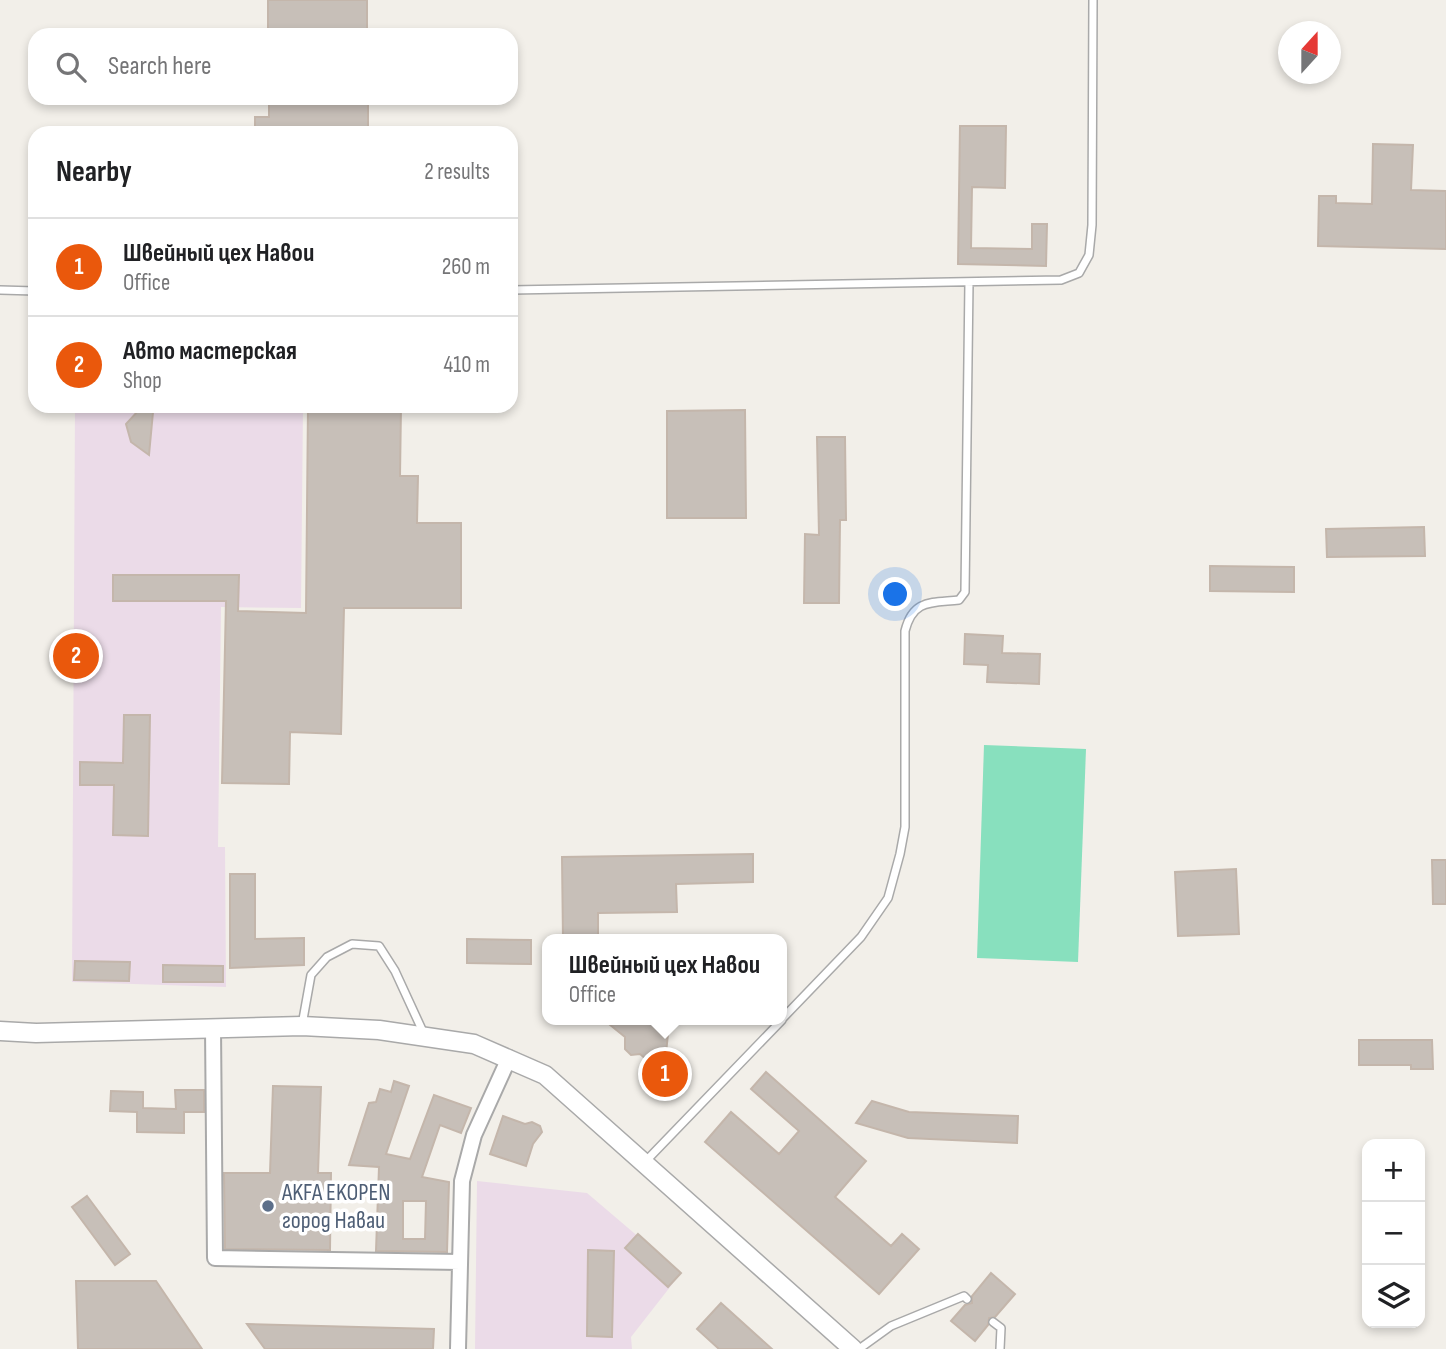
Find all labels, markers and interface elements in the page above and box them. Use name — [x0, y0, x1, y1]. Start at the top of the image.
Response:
north arrow — [1278, 21, 1341, 84]
search box — [28, 28, 518, 105]
icon: search — [52, 48, 90, 86]
text: Search here — [108, 51, 211, 82]
text: Nearby — [56, 154, 132, 190]
text: 2 results — [424, 158, 490, 186]
text: Швейный цех Навои — [123, 238, 314, 269]
text: 1 — [74, 253, 84, 281]
text: 260 m — [442, 253, 490, 281]
text: Office — [123, 269, 170, 297]
text: Авто мастерская — [123, 336, 297, 367]
text: 2 — [74, 351, 84, 379]
text: 410 m — [444, 351, 490, 379]
text: Shop — [123, 367, 162, 395]
your location — [878, 577, 912, 611]
pin: 2 — [53, 630, 99, 682]
popup — [542, 934, 787, 1025]
text: Швейный цех Навои — [569, 950, 760, 981]
text: Office — [569, 981, 616, 1009]
pin: 1 — [642, 1048, 688, 1100]
map controls — [1362, 1139, 1425, 1328]
button: + — [1362, 1139, 1425, 1202]
place label: AKFA EKOPEN город Наваи — [281, 1178, 391, 1235]
marker: AKFA EKOPEN город Наваи — [260, 1198, 276, 1214]
button: − — [1362, 1202, 1425, 1265]
button: layers — [1362, 1265, 1425, 1328]

